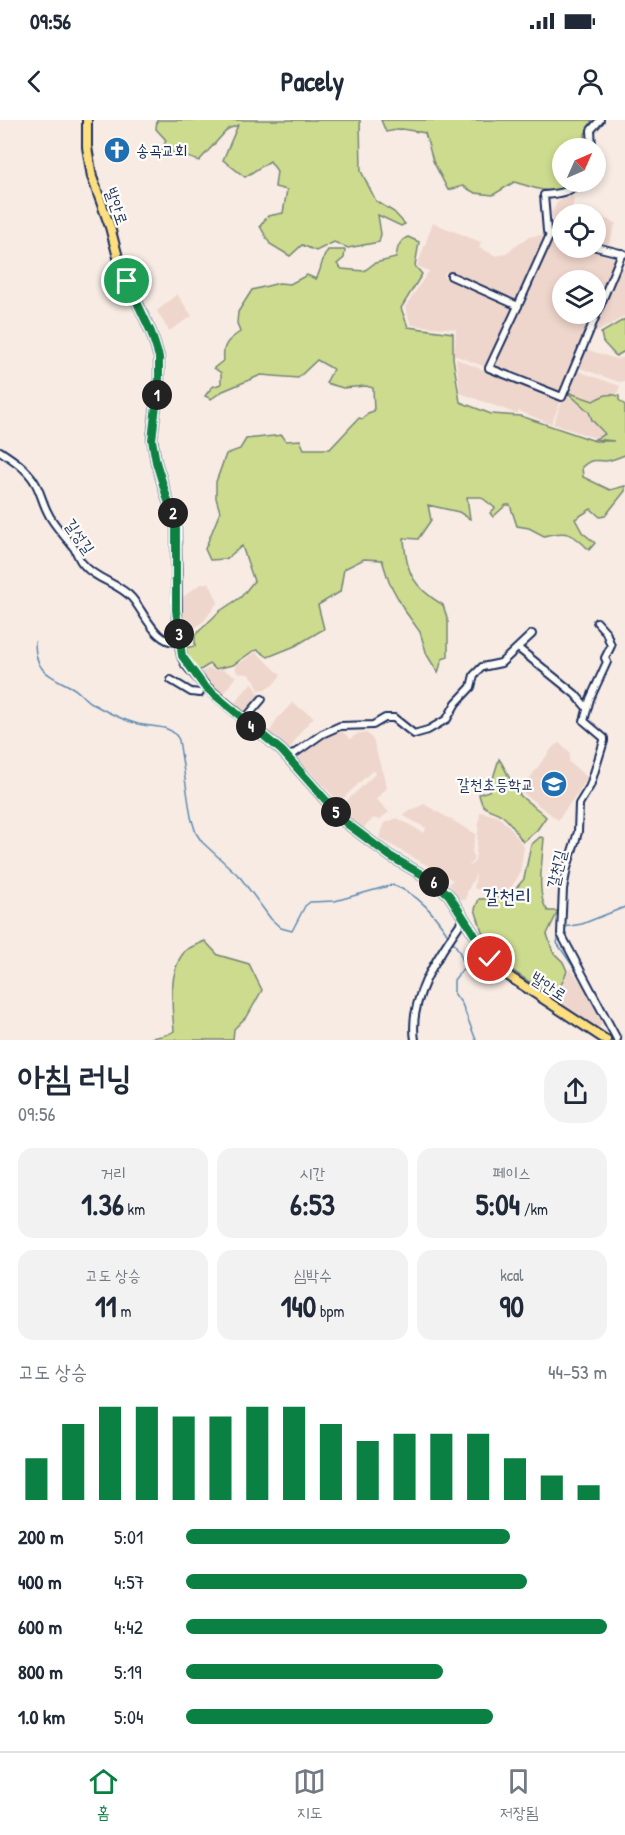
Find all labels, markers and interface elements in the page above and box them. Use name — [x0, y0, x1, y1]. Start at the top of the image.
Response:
text: 09:56 — [30, 6, 71, 36]
text: Pacely — [281, 63, 344, 99]
icon: back — [18, 65, 51, 98]
icon: person — [574, 65, 607, 98]
church icon: 송곡교회 — [102, 135, 132, 165]
north arrow — [552, 138, 606, 192]
map controls — [552, 138, 606, 324]
place label: 송곡교회 — [136, 139, 188, 161]
street label: 발안로 — [100, 184, 134, 228]
button: locate — [552, 204, 606, 258]
pin — [101, 255, 152, 306]
icon: arrive — [110, 264, 143, 297]
button: layers — [552, 270, 606, 324]
pin: 1 — [142, 380, 172, 410]
text: 1 — [154, 384, 160, 406]
pin: 2 — [158, 498, 188, 528]
text: 2 — [169, 502, 177, 524]
street label: 길성길 — [60, 514, 100, 558]
pin: 3 — [164, 619, 194, 649]
text: 3 — [175, 623, 183, 645]
pin: 4 — [236, 711, 266, 741]
text: 4 — [248, 715, 254, 737]
school or university icon: 갈천초등학교 — [539, 769, 569, 799]
place label: 갈천초등학교 — [457, 773, 534, 795]
pin: 5 — [321, 797, 351, 827]
text: 5 — [333, 801, 339, 823]
street label: 갈천길 — [541, 848, 571, 890]
pin: 6 — [419, 867, 449, 897]
text: 6 — [431, 871, 437, 893]
district label: 갈천리 — [483, 882, 531, 909]
pin — [464, 933, 515, 984]
icon: check — [473, 942, 506, 975]
street label: 발안로 — [527, 966, 571, 1006]
text: 아침 러닝 — [18, 1055, 132, 1099]
button: share — [544, 1060, 607, 1123]
text: 09:56 — [18, 1100, 55, 1127]
text: 거리 — [100, 1162, 126, 1184]
text: 시간 — [300, 1162, 325, 1184]
text: 페이스 — [493, 1162, 531, 1184]
text: 1.36 — [81, 1184, 124, 1224]
text: 6:53 — [290, 1184, 335, 1224]
text: 5:04 — [476, 1184, 520, 1224]
text: km — [124, 1198, 145, 1220]
text: /km — [520, 1198, 548, 1220]
text: 고도 상승 — [86, 1264, 141, 1286]
text: 심박수 — [293, 1264, 332, 1286]
text: kcal — [500, 1264, 524, 1286]
text: 11 — [95, 1286, 117, 1326]
text: 140 — [281, 1286, 316, 1326]
text: 90 — [500, 1286, 524, 1326]
text: m — [117, 1300, 131, 1322]
text: bpm — [316, 1300, 344, 1322]
text: 고도 상승 — [18, 1358, 87, 1385]
text: 44–53 m — [548, 1358, 607, 1385]
text: 200 m — [18, 1523, 63, 1550]
text: 5:01 — [114, 1523, 143, 1550]
text: 400 m — [18, 1568, 62, 1595]
text: 4:57 — [114, 1568, 145, 1595]
text: 600 m — [18, 1613, 62, 1640]
text: 4:42 — [114, 1613, 143, 1640]
text: 800 m — [18, 1658, 63, 1685]
text: 5:19 — [114, 1658, 142, 1685]
text: 1.0 km — [18, 1703, 65, 1730]
text: 5:04 — [114, 1703, 144, 1730]
tab: 홈 — [87, 1765, 120, 1823]
tab: 지도 — [293, 1765, 326, 1823]
tab: 저장됨 — [500, 1765, 538, 1823]

